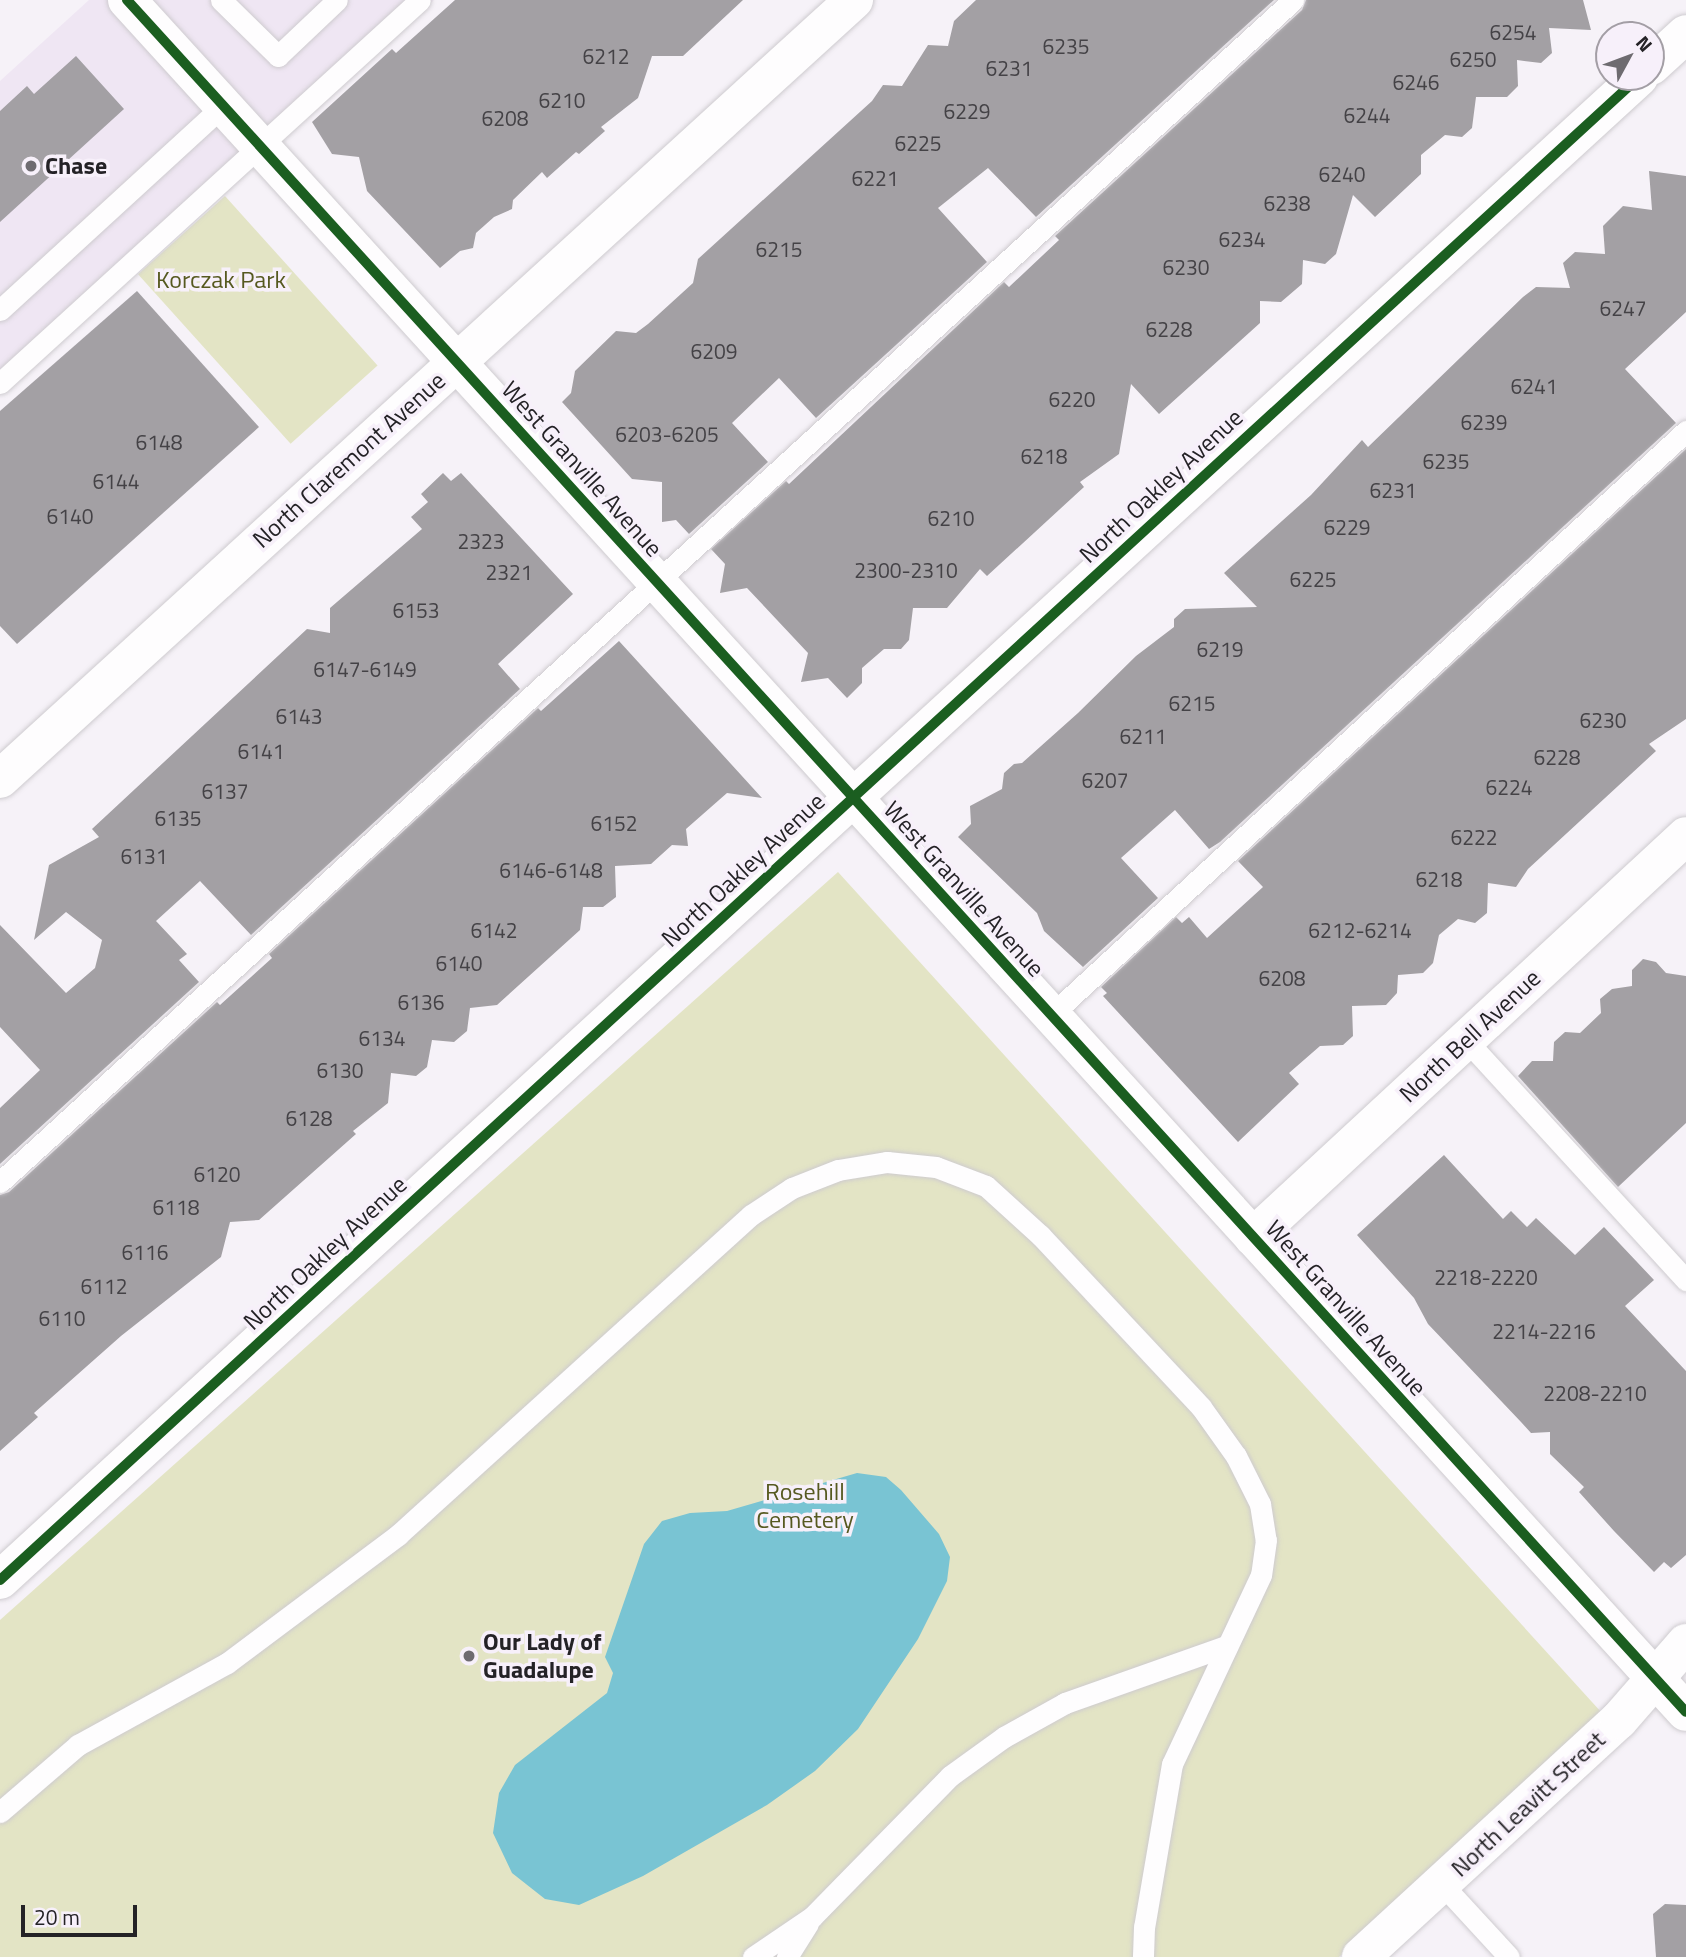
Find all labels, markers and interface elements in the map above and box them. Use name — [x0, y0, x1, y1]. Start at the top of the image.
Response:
house number: 6254 — [1489, 19, 1537, 45]
north arrow — [1595, 21, 1665, 91]
text: N — [1629, 29, 1660, 58]
house number: 6235 — [1042, 33, 1090, 59]
house number: 6212 — [582, 43, 630, 69]
house number: 6250 — [1449, 46, 1497, 72]
house number: 6231 — [985, 55, 1033, 81]
house number: 6246 — [1392, 69, 1440, 95]
house number: 6210 — [538, 87, 586, 113]
house number: 6229 — [943, 98, 991, 124]
house number: 6244 — [1343, 102, 1391, 128]
house number: 6208 — [481, 105, 529, 131]
house number: 6225 — [894, 130, 942, 156]
place label: Chase — [45, 152, 107, 180]
marker: Chase — [23, 158, 39, 174]
house number: 6240 — [1318, 161, 1366, 187]
house number: 6221 — [851, 165, 899, 191]
house number: 6238 — [1263, 190, 1311, 216]
house number: 6234 — [1218, 226, 1266, 252]
house number: 6215 — [755, 236, 803, 262]
house number: 6230 — [1162, 254, 1210, 280]
park label: Korczak Park — [156, 266, 286, 294]
house number: 6247 — [1599, 295, 1647, 321]
house number: 6228 — [1145, 316, 1193, 342]
house number: 6209 — [690, 338, 738, 364]
street label: North Claremont Avenue — [247, 366, 451, 554]
house number: 6241 — [1510, 373, 1558, 399]
street label: West Granville Avenue — [496, 375, 668, 563]
house number: 6220 — [1048, 386, 1096, 412]
street label: North Oakley Avenue — [1074, 403, 1248, 569]
house number: 6239 — [1460, 409, 1508, 435]
house number: 6203-6205 — [615, 421, 719, 447]
house number: 6148 — [135, 429, 183, 455]
house number: 6218 — [1020, 443, 1068, 469]
house number: 6235 — [1422, 448, 1470, 474]
house number: 6144 — [92, 468, 140, 494]
house number: 6231 — [1369, 477, 1417, 503]
house number: 6140 — [46, 503, 94, 529]
house number: 6210 — [927, 505, 975, 531]
house number: 6229 — [1323, 514, 1371, 540]
house number: 2323 — [457, 528, 505, 554]
house number: 2300-2310 — [854, 557, 958, 583]
house number: 2321 — [485, 559, 533, 585]
house number: 6225 — [1289, 566, 1337, 592]
house number: 6153 — [392, 597, 440, 623]
house number: 6219 — [1196, 636, 1244, 662]
house number: 6147-6149 — [313, 656, 417, 682]
house number: 6215 — [1168, 690, 1216, 716]
house number: 6143 — [275, 703, 323, 729]
house number: 6230 — [1579, 707, 1627, 733]
house number: 6211 — [1119, 723, 1167, 749]
house number: 6141 — [237, 738, 285, 764]
house number: 6228 — [1533, 744, 1581, 770]
house number: 6207 — [1081, 767, 1129, 793]
house number: 6224 — [1485, 774, 1533, 800]
house number: 6137 — [201, 778, 249, 804]
street label: North Oakley Avenue — [656, 787, 830, 953]
street label: West Granville Avenue — [878, 795, 1050, 983]
house number: 6135 — [154, 805, 202, 831]
house number: 6152 — [590, 810, 638, 836]
house number: 6222 — [1450, 824, 1498, 850]
house number: 6131 — [120, 843, 168, 869]
house number: 6146-6148 — [499, 857, 603, 883]
house number: 6218 — [1415, 866, 1463, 892]
house number: 6142 — [470, 917, 518, 943]
house number: 6212-6214 — [1308, 917, 1412, 943]
house number: 6140 — [435, 950, 483, 976]
street label: North Bell Avenue — [1394, 963, 1546, 1109]
house number: 6208 — [1258, 965, 1306, 991]
house number: 6136 — [397, 989, 445, 1015]
house number: 6134 — [358, 1025, 406, 1051]
house number: 6130 — [316, 1057, 364, 1083]
house number: 6128 — [285, 1105, 333, 1131]
house number: 6120 — [193, 1161, 241, 1187]
street label: North Oakley Avenue — [238, 1170, 412, 1336]
house number: 6118 — [152, 1194, 200, 1220]
street label: West Granville Avenue — [1260, 1214, 1432, 1402]
house number: 6116 — [121, 1239, 169, 1265]
house number: 2218-2220 — [1434, 1264, 1538, 1290]
house number: 6112 — [80, 1273, 128, 1299]
house number: 6110 — [38, 1305, 86, 1331]
house number: 2214-2216 — [1492, 1318, 1596, 1344]
house number: 2208-2210 — [1543, 1380, 1647, 1406]
park label: Rosehill Cemetery — [756, 1478, 854, 1534]
place label: Our Lady of Guadalupe — [483, 1628, 602, 1684]
marker: Our Lady of Guadalupe — [461, 1648, 477, 1664]
street label: North Leavitt Street — [1445, 1725, 1611, 1883]
scale bar — [24, 1890, 140, 1934]
text: 20 m — [34, 1901, 80, 1933]

